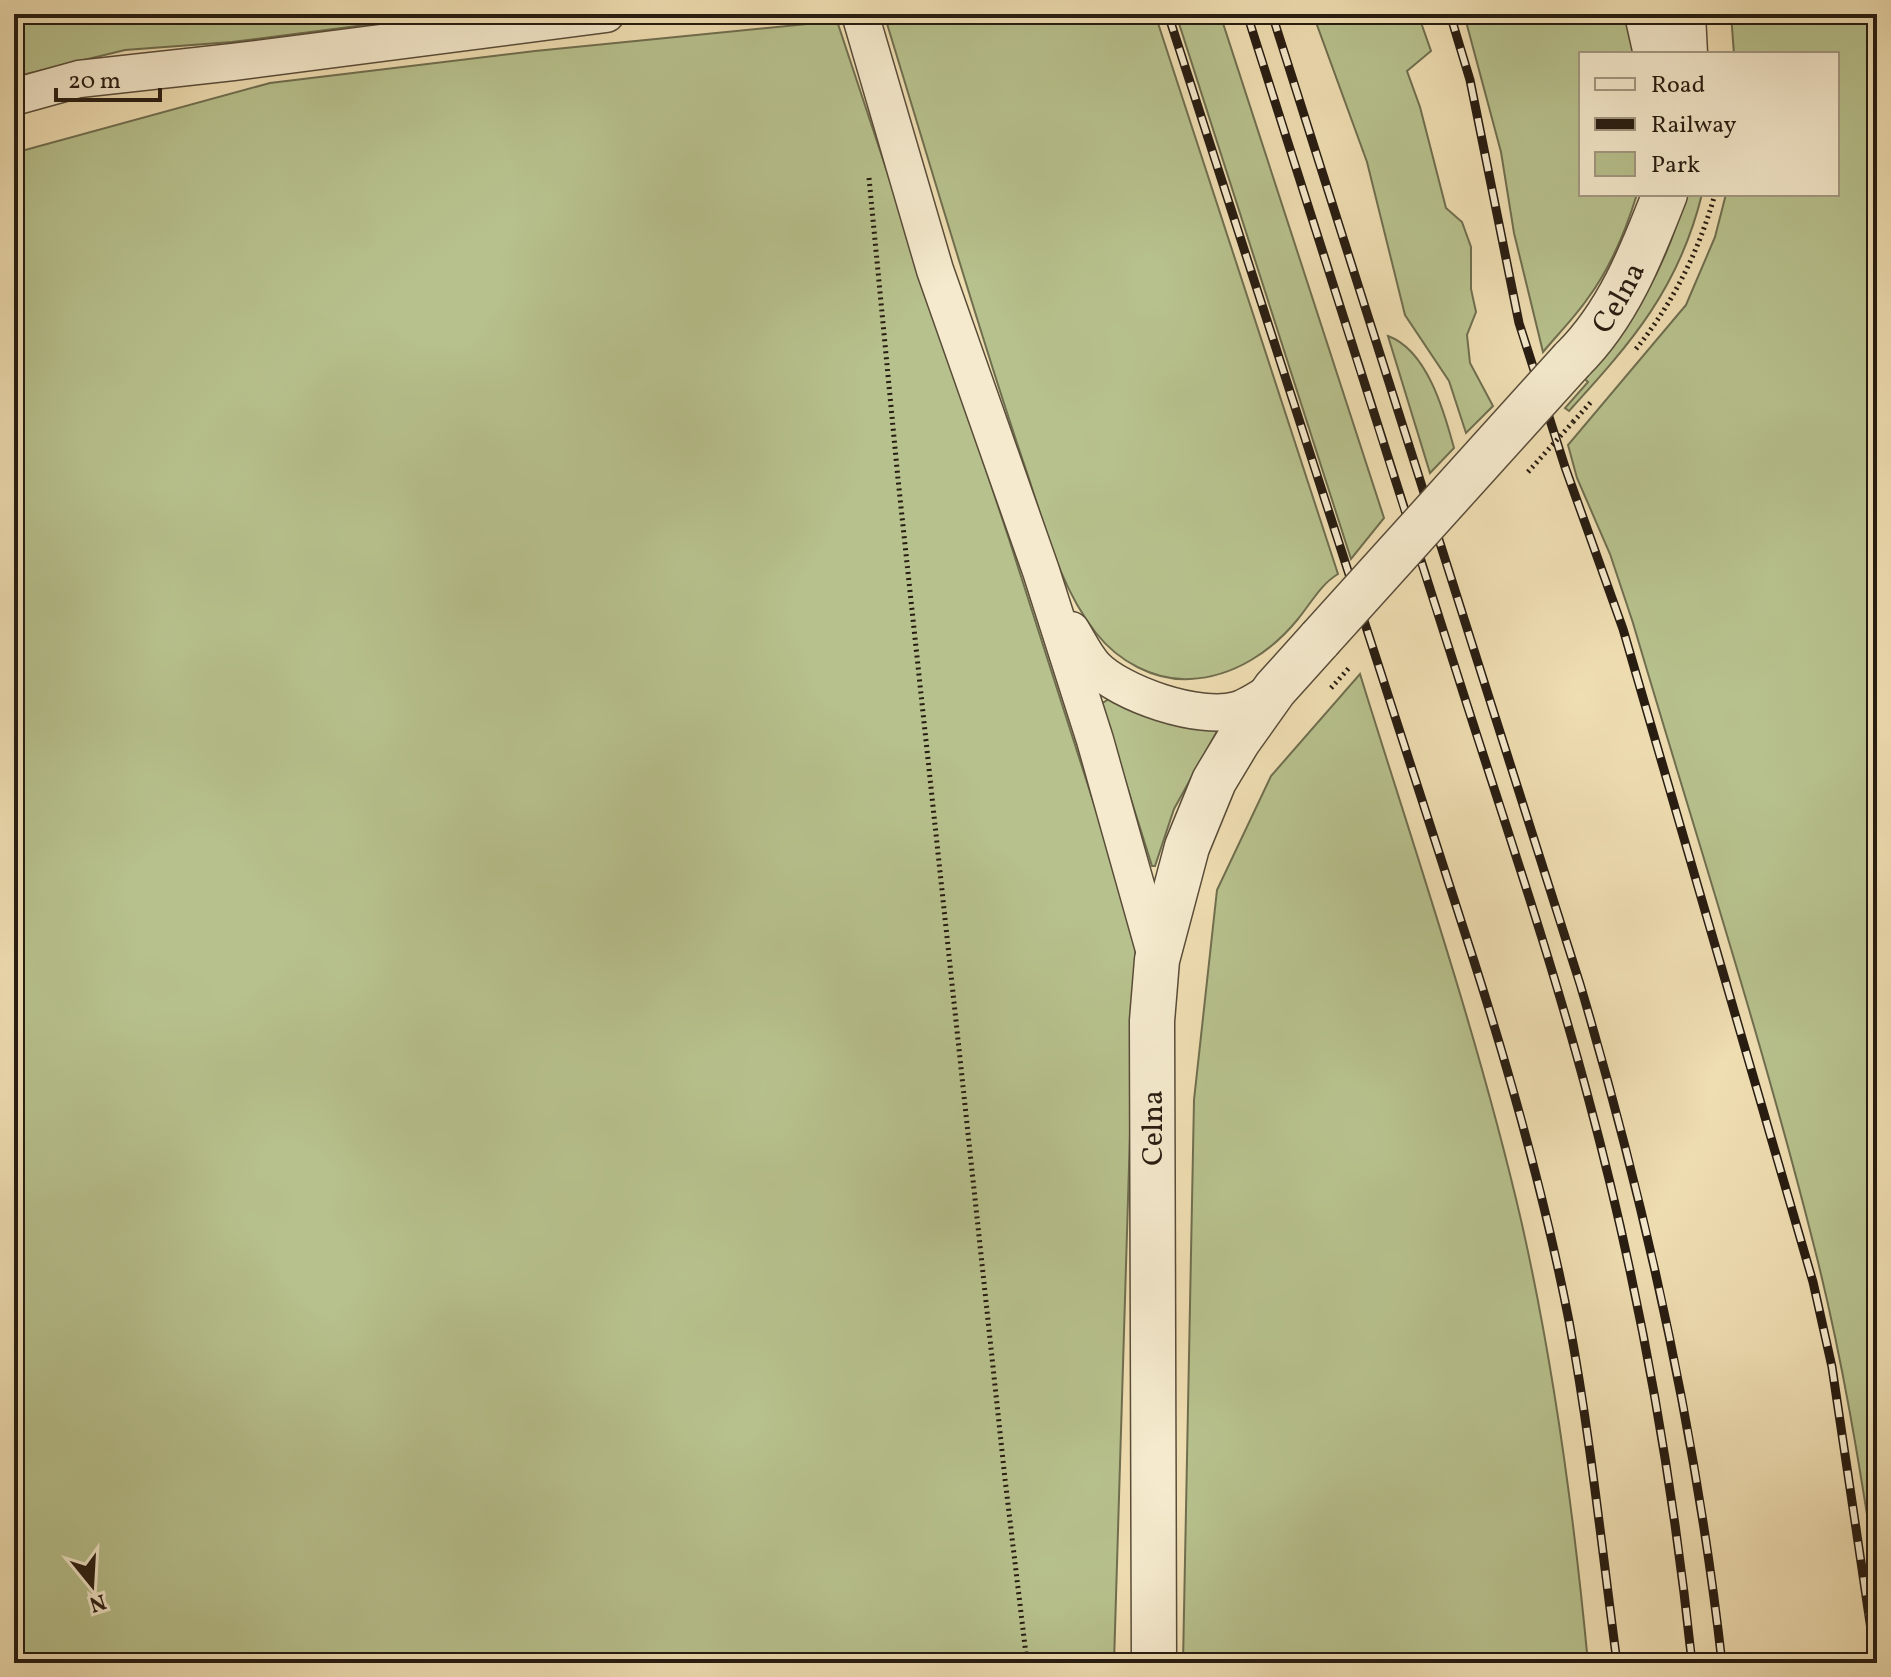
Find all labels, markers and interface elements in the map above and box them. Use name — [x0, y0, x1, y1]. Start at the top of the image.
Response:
scale bar — [56, 52, 160, 102]
legend — [1579, 52, 1839, 196]
text: 20 m — [68, 65, 121, 99]
text: Road — [1651, 69, 1705, 103]
text: Railway — [1651, 109, 1737, 143]
text: Park — [1651, 149, 1700, 183]
street label: Celna — [1583, 256, 1657, 343]
street label: Celna — [1133, 1090, 1175, 1166]
north arrow — [52, 1545, 132, 1625]
text: N — [85, 1584, 110, 1619]

